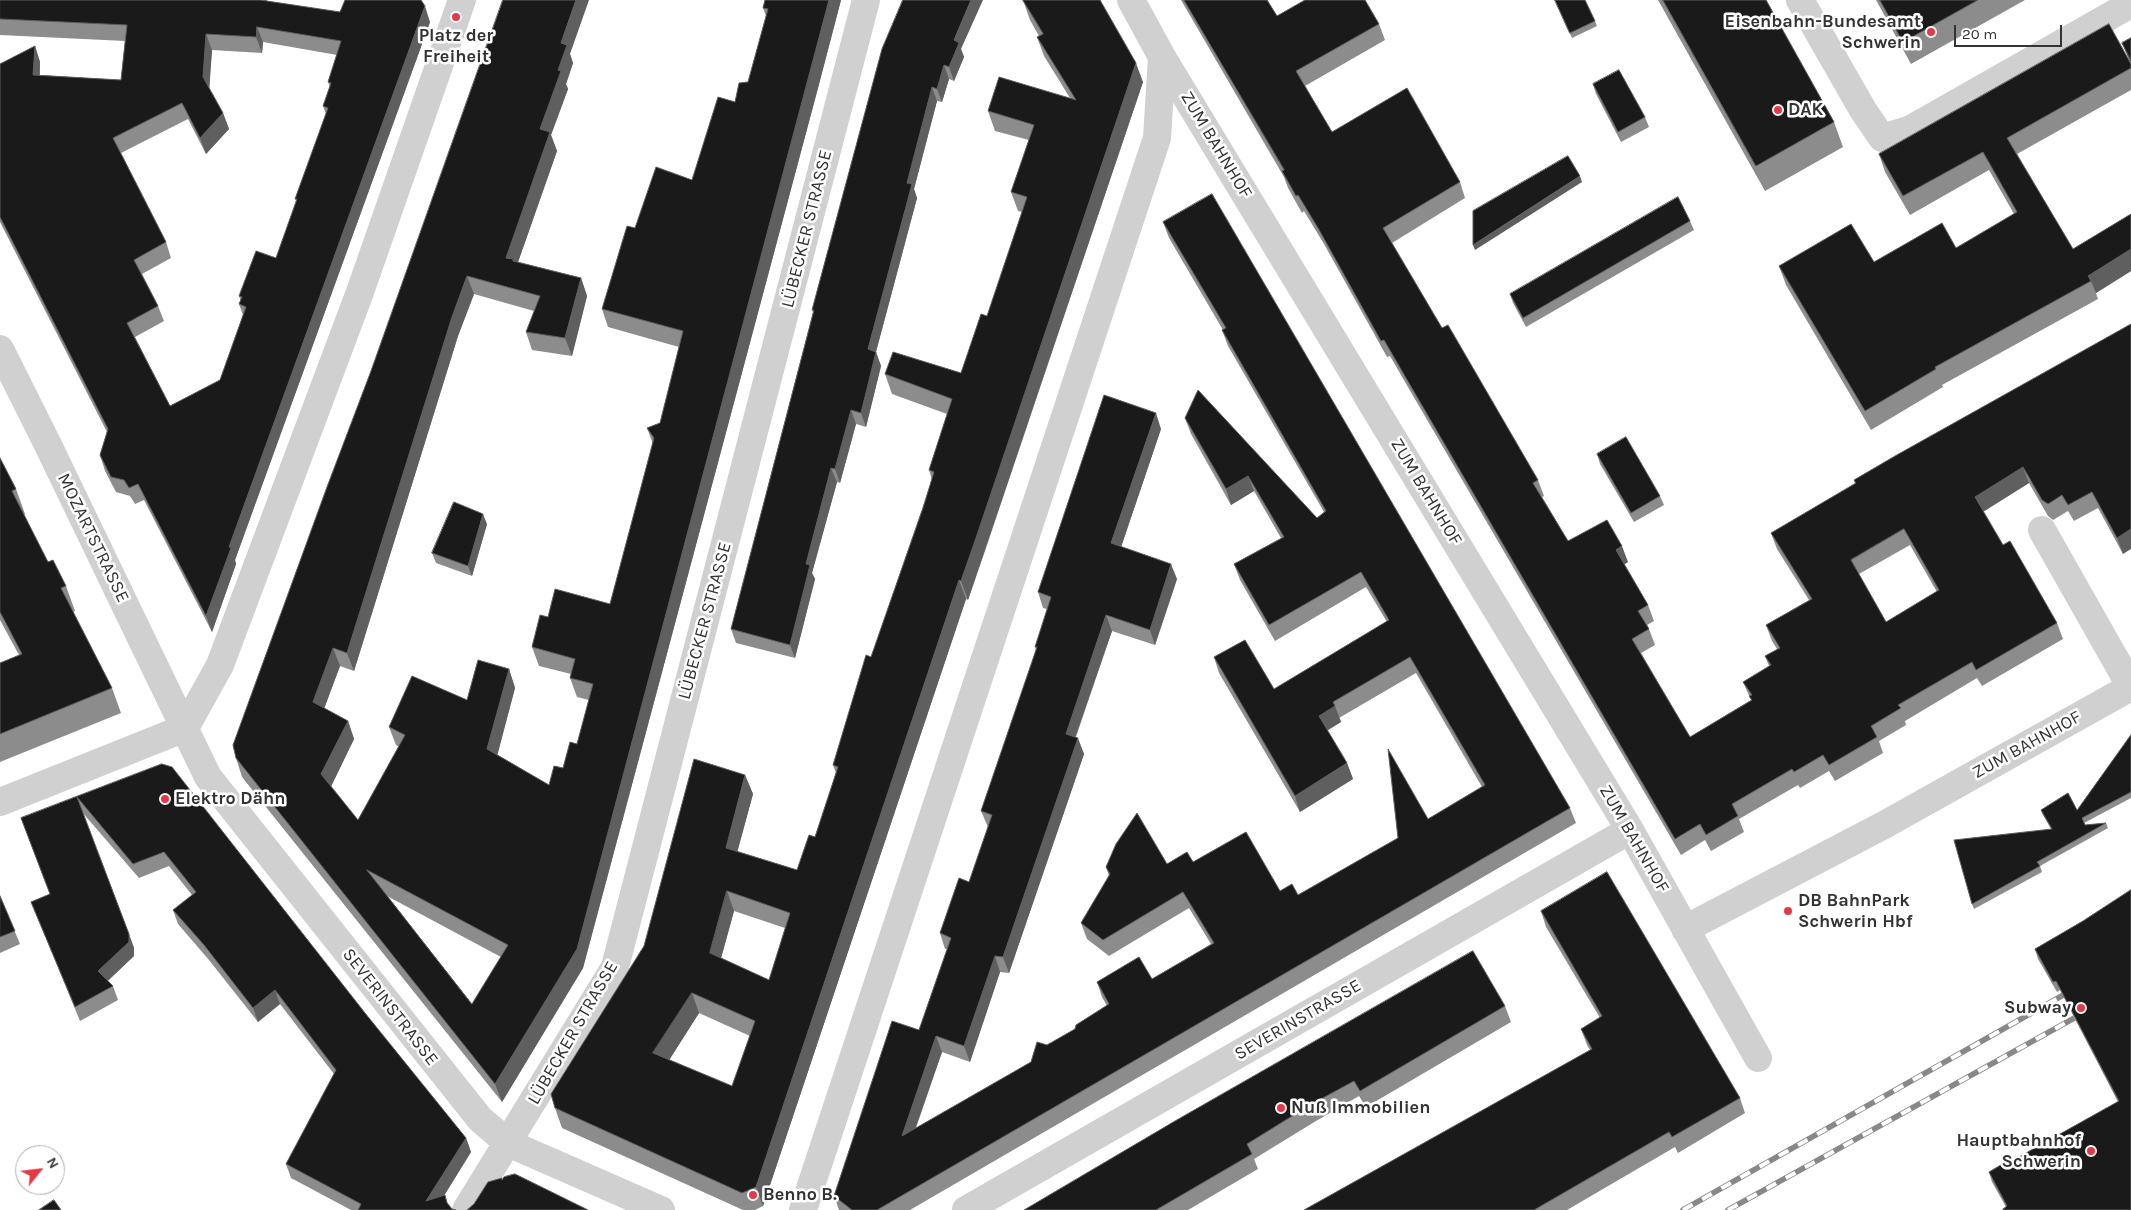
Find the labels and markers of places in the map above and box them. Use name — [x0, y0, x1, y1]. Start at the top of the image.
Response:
marker: Platz der Freiheit — [450, 11, 462, 23]
place label: Eisenbahn-Bundesamt Schwerin — [1725, 11, 1921, 54]
place label: Platz der Freiheit — [419, 25, 493, 68]
marker: Eisenbahn-Bundesamt Schwerin — [1925, 26, 1937, 38]
place label: DAK — [1788, 99, 1823, 121]
marker: DAK — [1772, 104, 1784, 116]
place label: Elektro Dähn — [175, 788, 285, 810]
marker: Elektro Dähn — [159, 793, 171, 805]
place label: DB BahnPark Schwerin Hbf — [1798, 890, 1913, 932]
marker: DB BahnPark Schwerin Hbf — [1782, 905, 1794, 917]
place label: Subway — [2004, 997, 2071, 1019]
marker: Subway — [2075, 1002, 2087, 1014]
place label: Nuß Immobilien — [1291, 1097, 1430, 1119]
marker: Nuß Immobilien — [1275, 1102, 1287, 1114]
place label: Hauptbahnhof Schwerin — [1956, 1130, 2081, 1172]
marker: Hauptbahnhof Schwerin — [2085, 1145, 2097, 1157]
place label: Benno B. — [763, 1184, 837, 1206]
marker: Benno B. — [747, 1189, 759, 1201]

